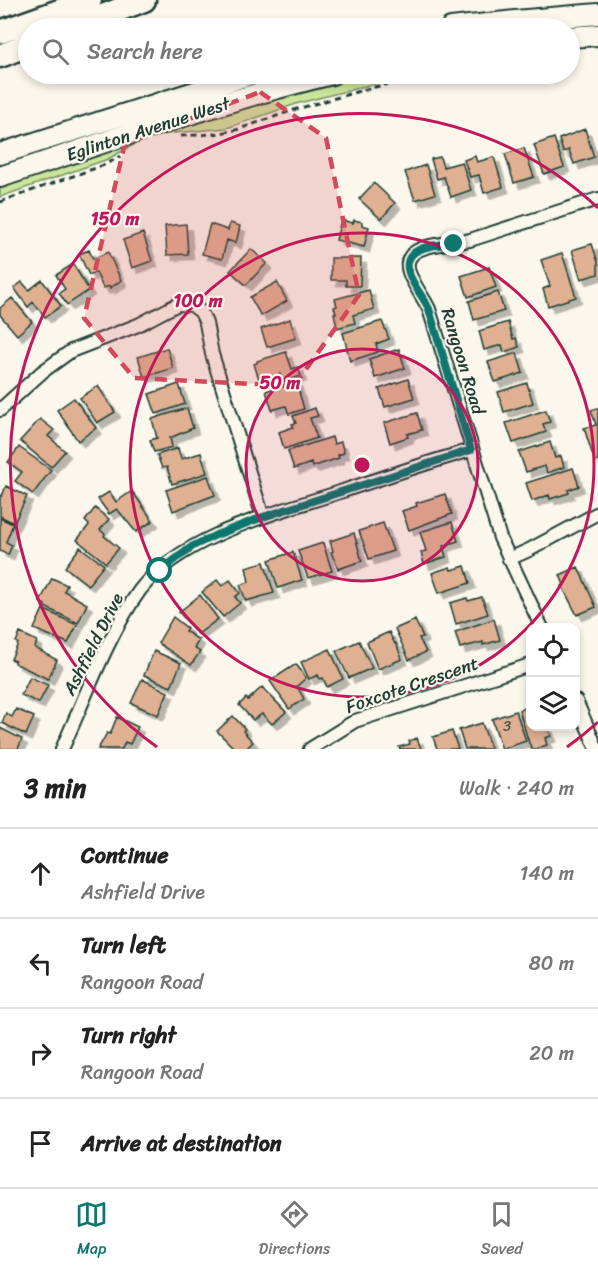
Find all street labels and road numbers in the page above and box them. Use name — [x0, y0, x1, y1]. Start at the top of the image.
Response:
street label: Eglinton Avenue West — [62, 87, 235, 171]
street label: Rangoon Road — [432, 304, 495, 420]
street label: Ashfield Drive — [53, 587, 133, 702]
street label: Foxcote Crescent — [341, 647, 483, 723]

